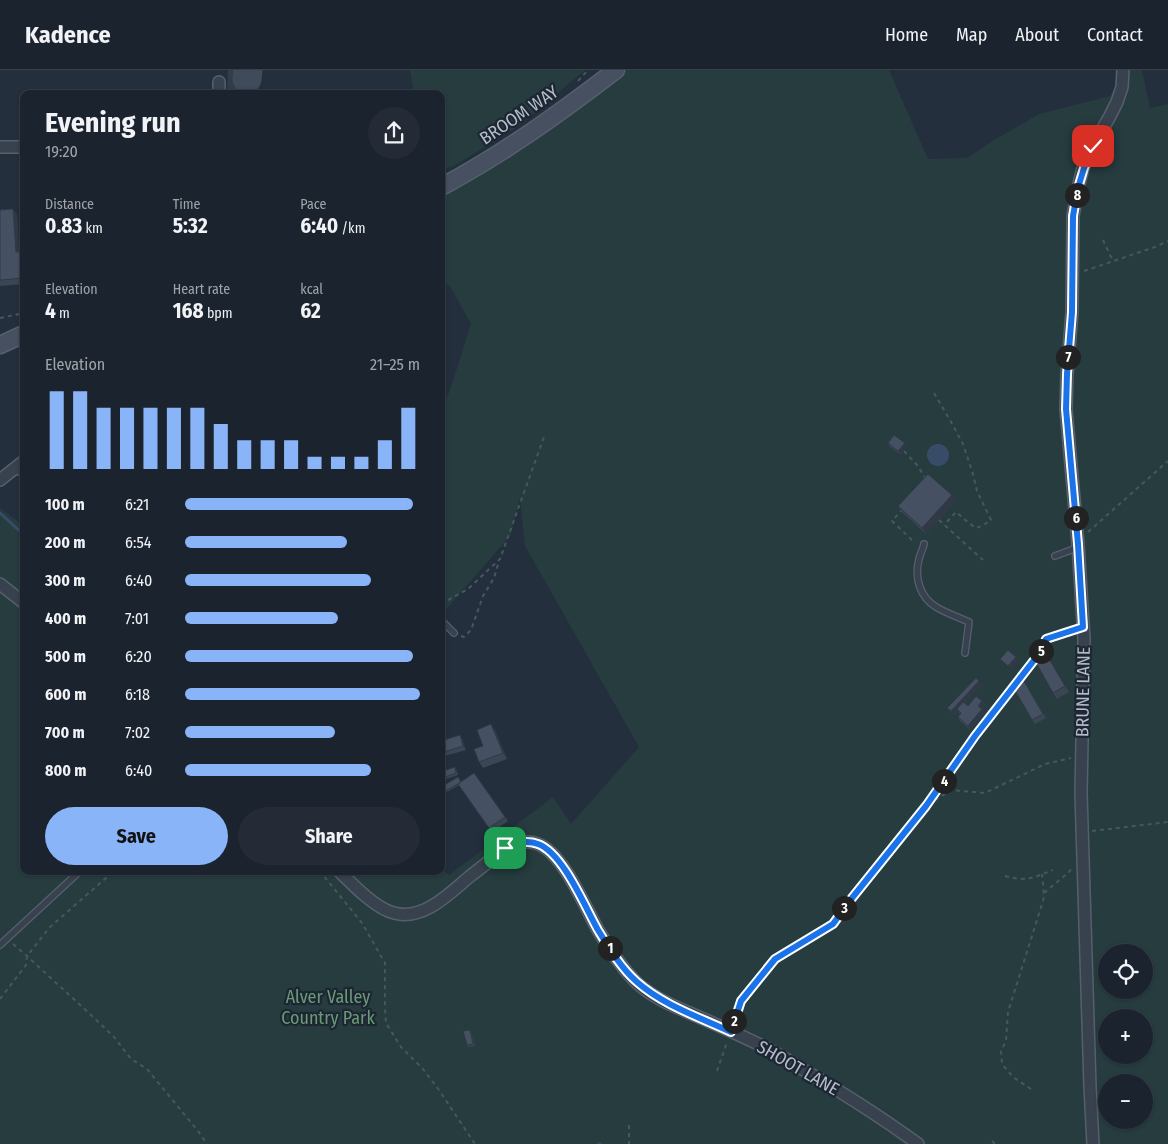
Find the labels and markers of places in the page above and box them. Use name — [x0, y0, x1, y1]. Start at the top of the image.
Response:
pin — [1072, 125, 1114, 167]
pin: 8 — [1064, 182, 1090, 208]
pin: 7 — [1056, 344, 1080, 370]
pin: 6 — [1064, 506, 1088, 530]
pin: 5 — [1028, 638, 1054, 664]
pin: 4 — [932, 768, 956, 794]
pin — [484, 827, 526, 869]
pin: 3 — [832, 896, 856, 920]
pin: 1 — [598, 936, 622, 960]
pin: 2 — [722, 1008, 746, 1034]

